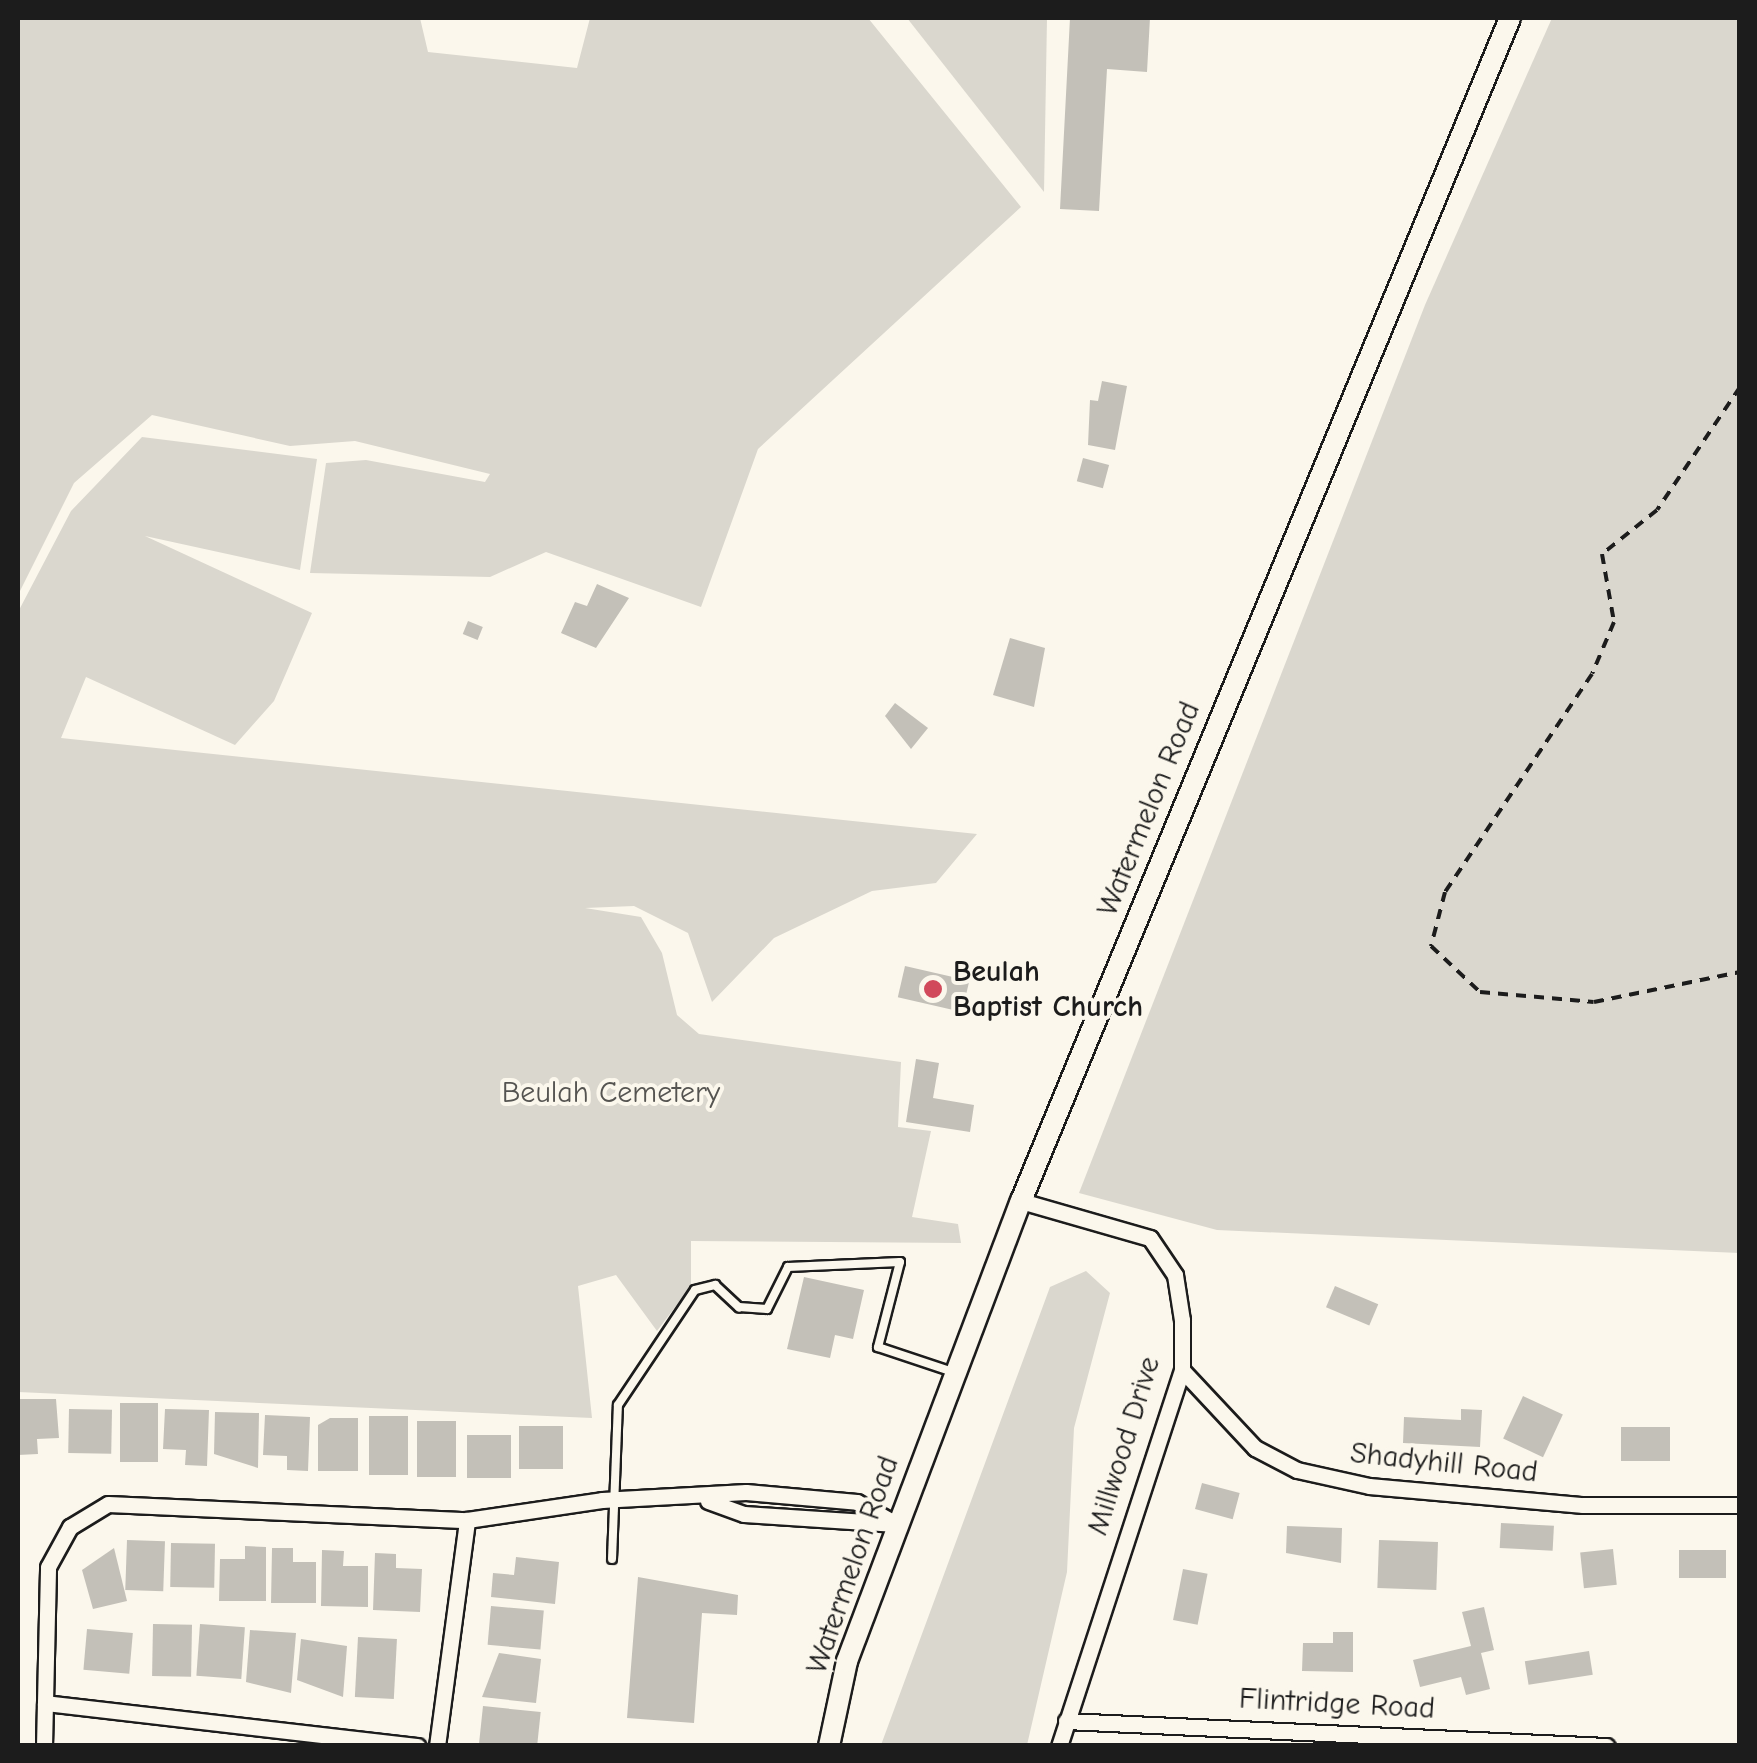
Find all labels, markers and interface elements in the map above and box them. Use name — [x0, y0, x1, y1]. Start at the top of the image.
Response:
street label: Watermelon Road — [1090, 697, 1208, 921]
place label: Beulah Baptist Church — [953, 954, 1143, 1024]
marker: Beulah Baptist Church — [922, 978, 944, 1000]
park label: Beulah Cemetery — [502, 1075, 720, 1111]
street label: Millwood Drive — [1080, 1352, 1168, 1540]
street label: Shadyhill Road — [1349, 1435, 1539, 1491]
street label: Watermelon Road — [799, 1451, 907, 1679]
street label: Flintridge Road — [1238, 1681, 1436, 1727]

